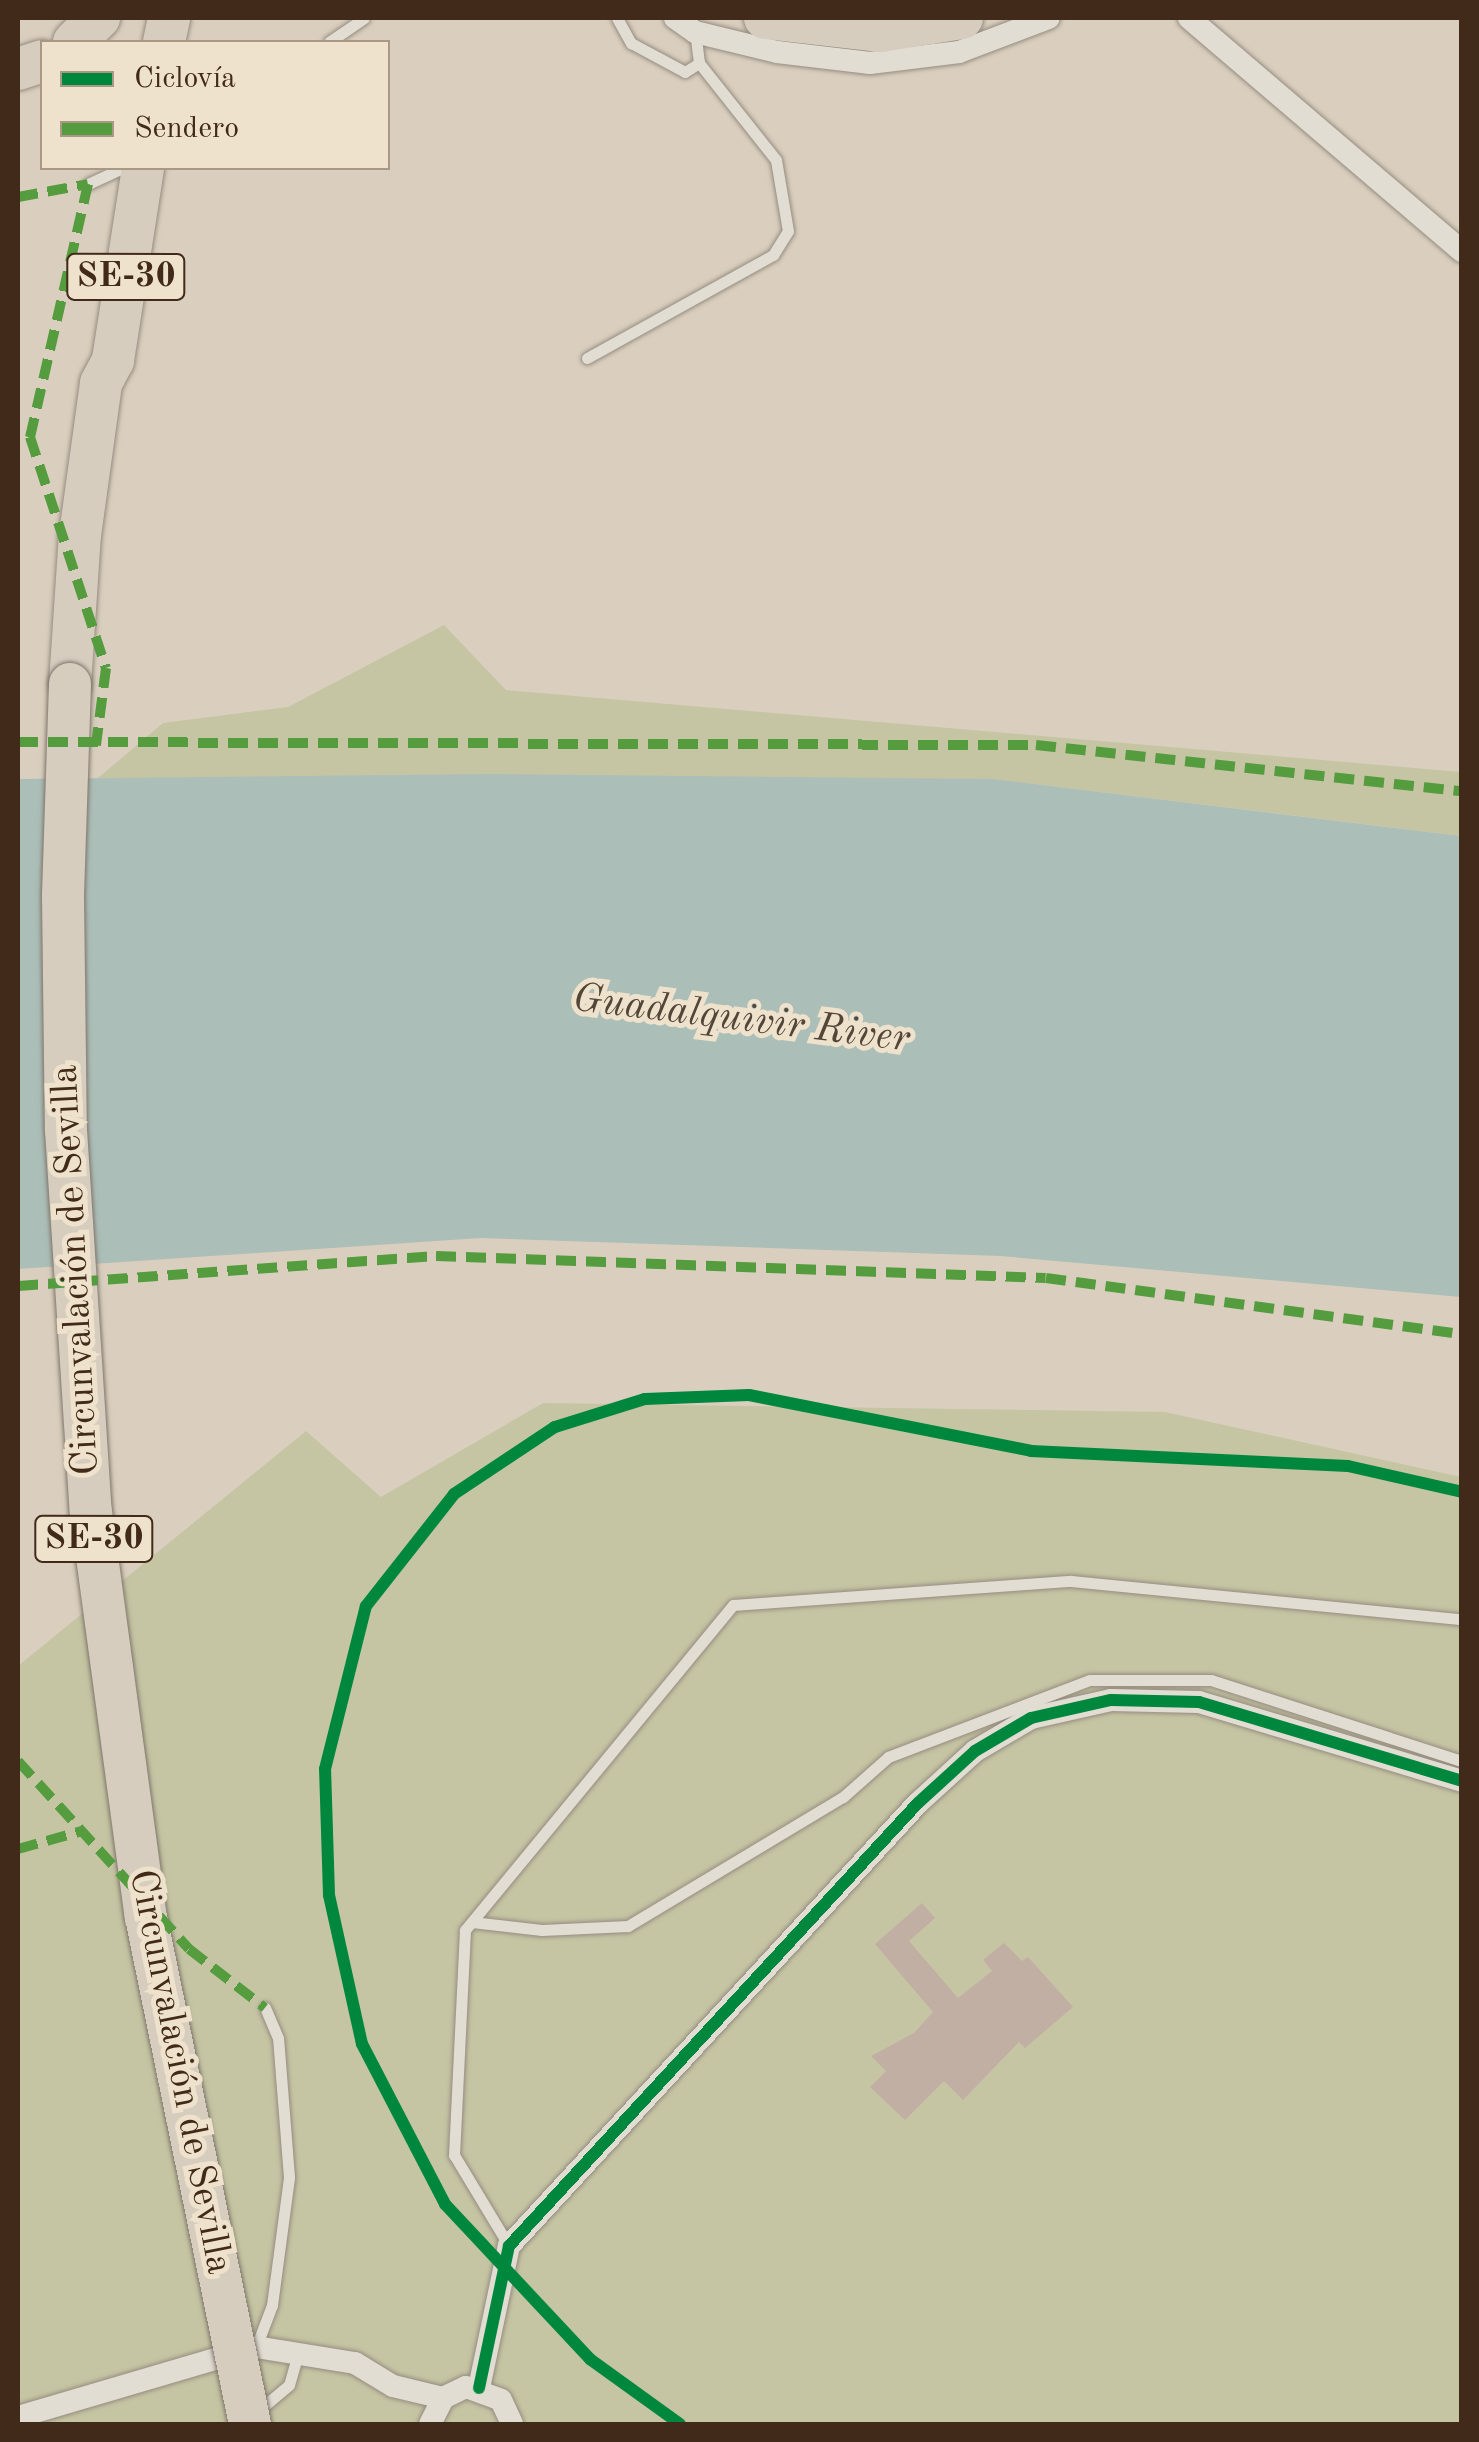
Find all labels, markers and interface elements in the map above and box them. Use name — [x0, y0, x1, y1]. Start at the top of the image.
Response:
legend — [40, 40, 390, 170]
text: Ciclovía — [134, 64, 236, 94]
text: Sendero — [134, 114, 239, 144]
road number: SE-30 — [66, 247, 186, 307]
water label: Guadalquivir River — [570, 976, 912, 1064]
street label: Circunvalación de Sevilla — [43, 1064, 111, 1476]
road number: SE-30 — [34, 1509, 154, 1569]
street label: Circunvalación de Sevilla — [117, 1866, 241, 2278]

